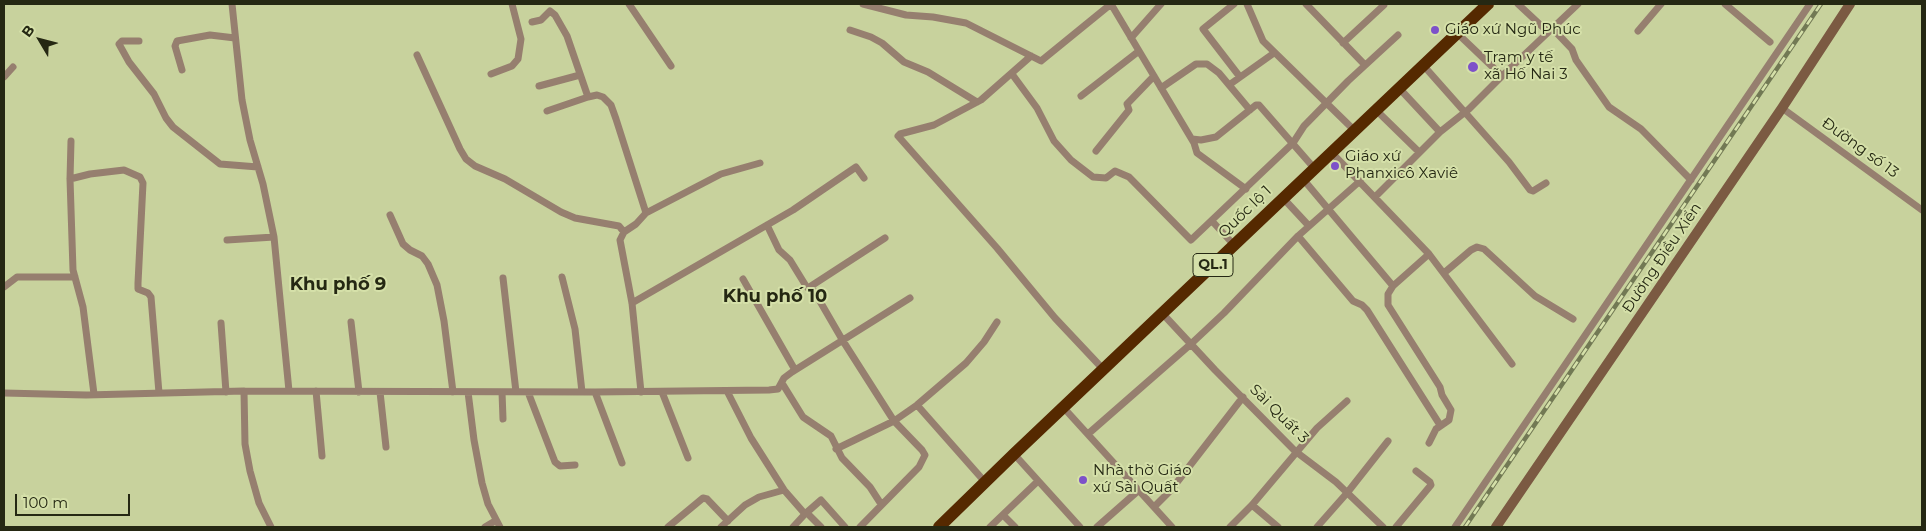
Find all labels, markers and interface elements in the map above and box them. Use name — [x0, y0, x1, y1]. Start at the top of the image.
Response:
north arrow — [15, 15, 65, 65]
text: B — [18, 21, 38, 41]
place label: Giáo xứ Ngũ Phúc — [1445, 21, 1581, 39]
marker: Giáo xứ Ngũ Phúc — [1429, 24, 1441, 36]
place label: Trạm y tế xã Hố Nai 3 — [1484, 49, 1568, 84]
marker: Trạm y tế xã Hố Nai 3 — [1466, 60, 1480, 74]
street label: Đường số 13 — [1818, 114, 1902, 182]
place label: Giáo xứ Phanxicô Xaviê — [1345, 148, 1458, 183]
marker: Giáo xứ Phanxicô Xaviê — [1329, 160, 1341, 172]
street label: Quốc lộ 1 — [1215, 182, 1275, 242]
street label: Đường Điều Xiển — [1619, 200, 1705, 316]
road number: QL.1 — [1193, 254, 1233, 276]
district label: Khu phố 9 — [290, 274, 386, 296]
district label: Khu phố 10 — [723, 286, 827, 308]
street label: Sài Quất 3 — [1246, 381, 1312, 447]
place label: Nhà thờ Giáo xứ Sài Quất — [1093, 462, 1192, 497]
marker: Nhà thờ Giáo xứ Sài Quất — [1077, 474, 1089, 486]
scale bar — [18, 484, 132, 516]
text: 100 m — [23, 493, 68, 512]

